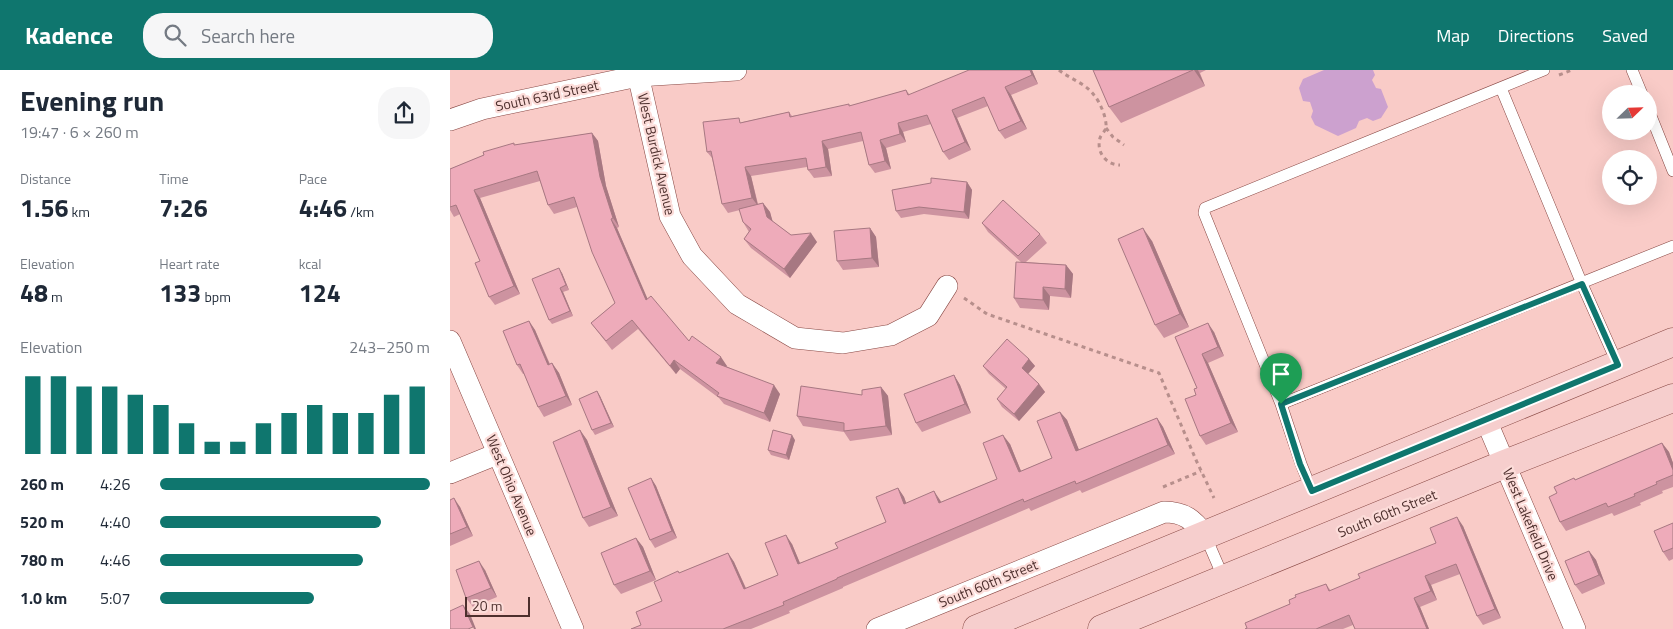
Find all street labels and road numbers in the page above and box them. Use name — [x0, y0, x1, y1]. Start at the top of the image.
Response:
street label: South 63rd Street — [494, 74, 601, 116]
street label: West Burdick Avenue — [633, 91, 681, 217]
street label: West Ohio Avenue — [481, 431, 543, 539]
street label: West Lakefield Drive — [1498, 465, 1564, 583]
street label: South 60th Street — [1334, 484, 1440, 542]
street label: South 60th Street — [935, 554, 1041, 612]

